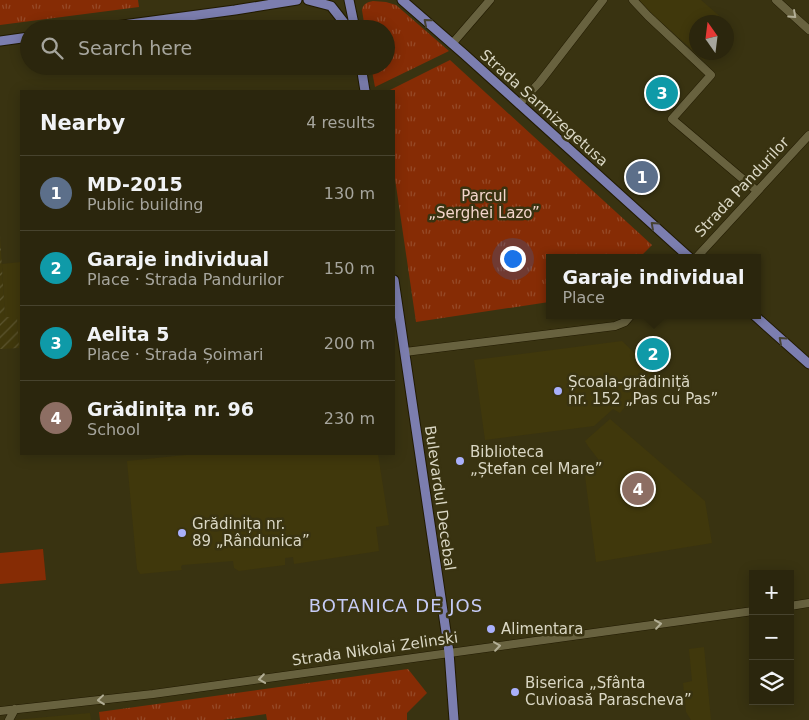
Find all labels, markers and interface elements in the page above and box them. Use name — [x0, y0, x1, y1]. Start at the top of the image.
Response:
one-way arrow — [787, 9, 796, 18]
north arrow — [689, 15, 734, 60]
one-way arrow — [423, 19, 432, 28]
search box — [20, 20, 395, 75]
icon: search — [38, 34, 66, 62]
text: Search here — [78, 37, 192, 59]
street label: Strada Sarmizegetusa — [476, 46, 612, 170]
pin: 3 — [646, 74, 678, 112]
text: Nearby — [40, 111, 125, 135]
text: 4 results — [306, 113, 375, 132]
street label: Strada Pandurilor — [691, 133, 794, 241]
pin: 1 — [626, 158, 658, 196]
text: MD-2015 — [87, 173, 183, 195]
text: 1 — [50, 184, 62, 203]
text: 130 m — [324, 184, 375, 203]
park label: Parcul „Serghei Lazo” — [428, 187, 540, 222]
text: Public building — [87, 195, 204, 214]
one-way arrow — [651, 222, 660, 231]
your location — [500, 246, 526, 272]
text: Garaje individual — [87, 248, 269, 270]
popup — [546, 254, 761, 319]
text: 2 — [50, 259, 62, 278]
text: 150 m — [324, 259, 375, 278]
text: Garaje individual — [562, 266, 745, 288]
text: Place · Strada Pandurilor — [87, 270, 284, 289]
text: Place — [562, 288, 605, 307]
text: Aelita 5 — [87, 323, 169, 345]
text: 3 — [50, 334, 62, 353]
text: 200 m — [324, 334, 375, 353]
pin: 2 — [637, 335, 669, 373]
one-way arrow — [778, 337, 787, 346]
text: Place · Strada Șoimari — [87, 345, 263, 364]
place label: Școala-grădiniță nr. 152 „Pas cu Pas” — [568, 373, 718, 408]
marker: Școala-grădiniță nr. 152 „Pas cu Pas” — [552, 385, 564, 397]
text: Grădinița nr. 96 — [87, 398, 254, 420]
text: 4 — [50, 409, 62, 428]
text: 230 m — [324, 409, 375, 428]
text: School — [87, 420, 140, 439]
street label: Bulevardul Decebal — [421, 424, 459, 572]
place label: Biblioteca „Ștefan cel Mare” — [470, 443, 603, 478]
marker: Biblioteca „Ștefan cel Mare” — [454, 455, 466, 467]
pin: 4 — [622, 470, 654, 508]
place label: Grădinița nr. 89 „Rândunica” — [192, 515, 310, 550]
marker: Grădinița nr. 89 „Rândunica” — [176, 527, 188, 539]
map controls — [749, 570, 794, 705]
button: + — [749, 570, 794, 615]
district label: BOTANICA DE JOS — [309, 595, 483, 616]
button: − — [749, 615, 794, 660]
one-way arrow — [655, 619, 663, 630]
place label: Alimentara — [501, 620, 583, 638]
marker: Alimentara — [485, 623, 497, 635]
street label: Strada Nikolai Zelinski — [291, 628, 459, 670]
one-way arrow — [493, 641, 502, 651]
button: layers — [749, 660, 794, 705]
one-way arrow — [258, 673, 266, 683]
place label: Biserica „Sfânta Cuvioasă Parascheva” — [525, 674, 692, 709]
marker: Biserica „Sfânta Cuvioasă Parascheva” — [509, 686, 521, 698]
one-way arrow — [97, 694, 105, 705]

